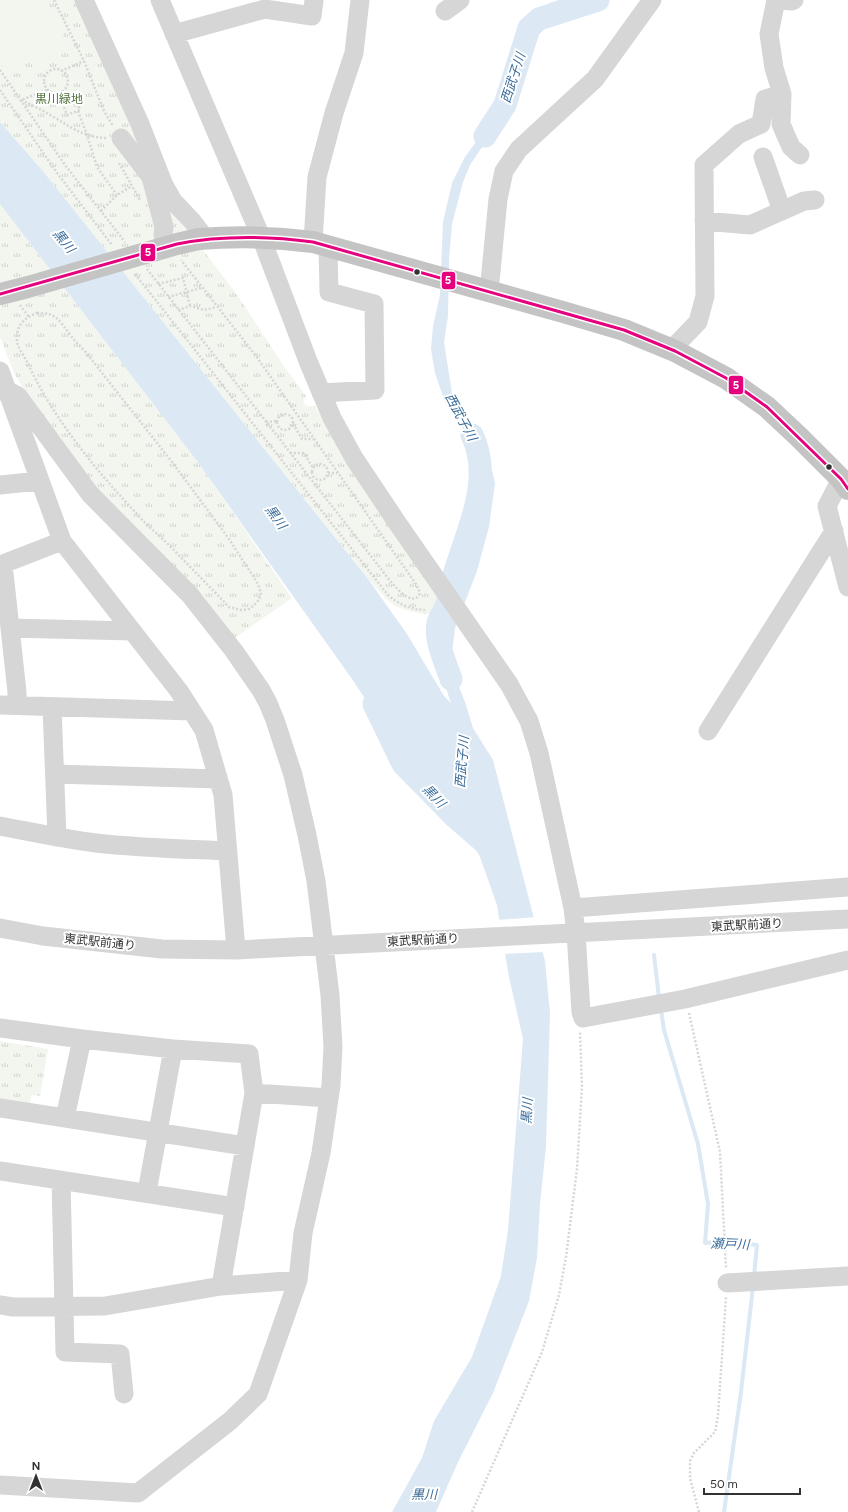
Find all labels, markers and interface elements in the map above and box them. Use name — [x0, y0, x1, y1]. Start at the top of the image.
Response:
water label: 西武子川 — [498, 49, 529, 105]
park label: 黒川緑地 — [35, 92, 83, 106]
water label: 黒川 — [50, 226, 79, 257]
line badge: 5 — [140, 243, 156, 262]
text: 5 — [145, 246, 151, 259]
unlabelled marker — [412, 267, 422, 277]
line badge: 5 — [441, 271, 456, 290]
text: 5 — [445, 274, 451, 287]
line badge: 5 — [728, 375, 744, 395]
text: 5 — [733, 379, 739, 392]
water label: 西武子川 — [442, 391, 481, 445]
unlabelled marker — [824, 462, 834, 472]
water label: 黒川 — [262, 502, 291, 534]
water label: 西武子川 — [452, 733, 472, 789]
water label: 黒川 — [420, 781, 450, 812]
street label: 東武駅前通り — [711, 916, 783, 934]
street label: 東武駅前通り — [63, 931, 137, 953]
street label: 東武駅前通り — [387, 931, 459, 949]
water label: 黒川 — [519, 1096, 535, 1124]
water label: 瀬戸川 — [710, 1236, 752, 1252]
north arrow — [16, 1456, 56, 1496]
text: N — [32, 1460, 40, 1473]
scale bar — [704, 1470, 800, 1496]
text: 50 m — [710, 1477, 738, 1491]
water label: 黒川 — [411, 1487, 439, 1502]

